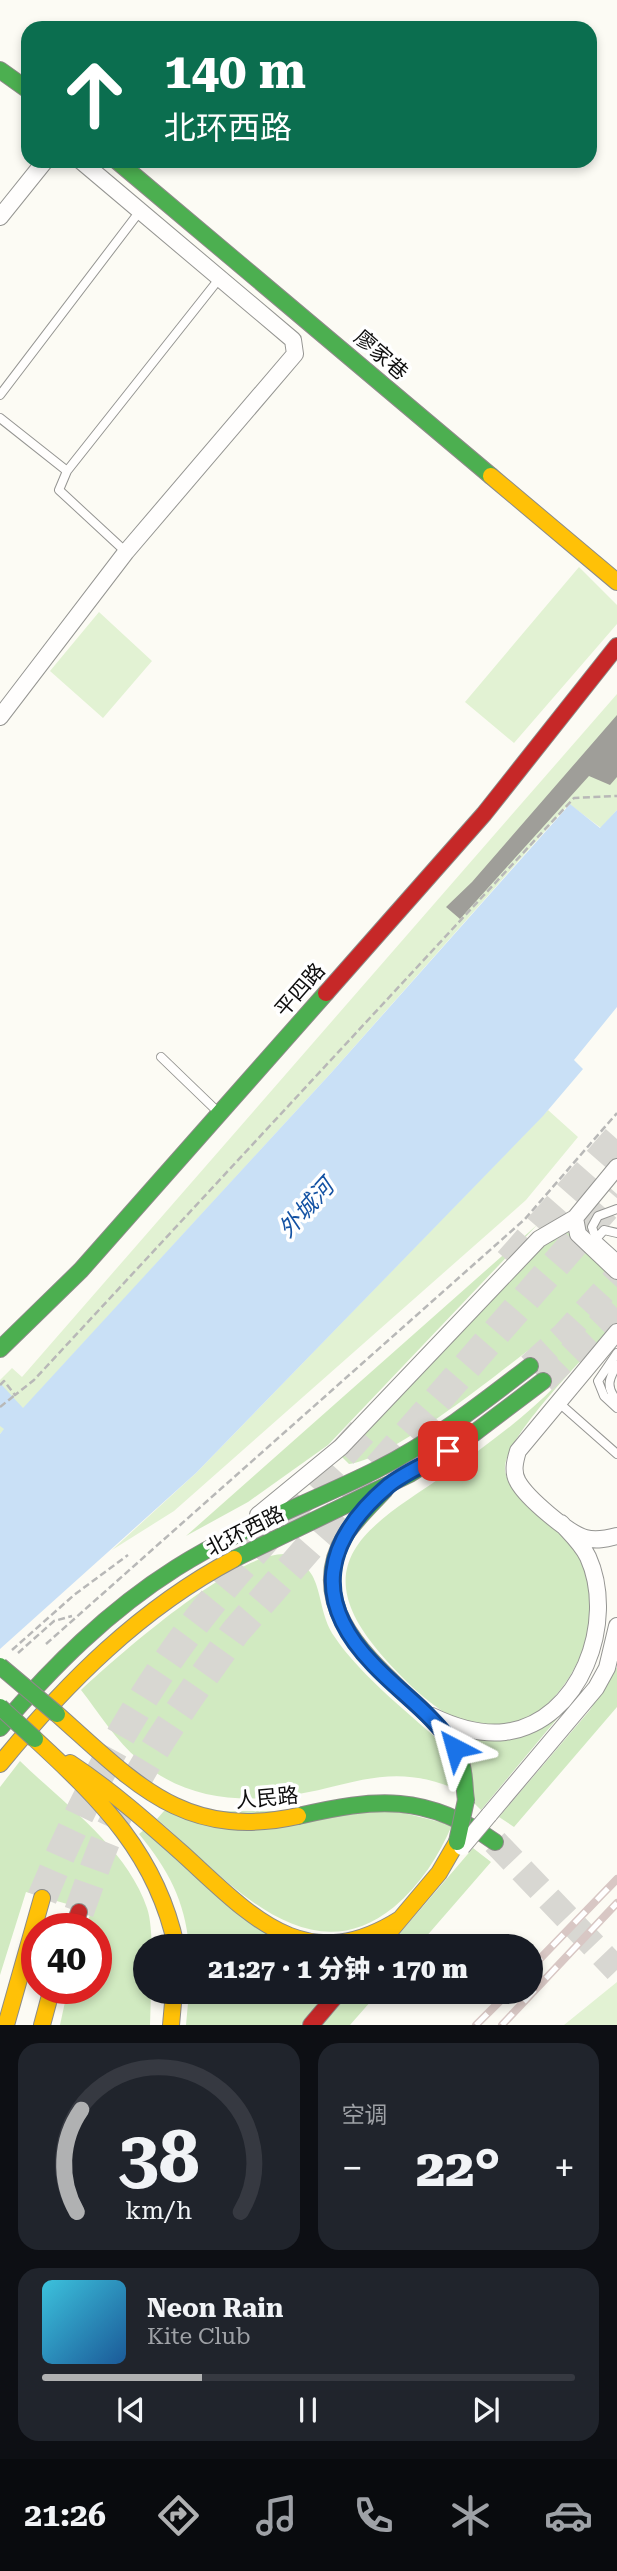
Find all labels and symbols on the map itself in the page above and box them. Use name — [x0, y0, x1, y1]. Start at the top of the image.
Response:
street label: 廖家巷 — [349, 325, 413, 385]
street label: 平四路 — [270, 958, 330, 1022]
water label: 外城河 — [273, 1171, 342, 1243]
pin — [418, 1421, 478, 1481]
street label: 北环西路 — [202, 1501, 288, 1561]
position arrow — [418, 1711, 492, 1785]
street label: 人民路 — [235, 1783, 299, 1813]
speed limit sign: 40 — [21, 1913, 112, 2004]

